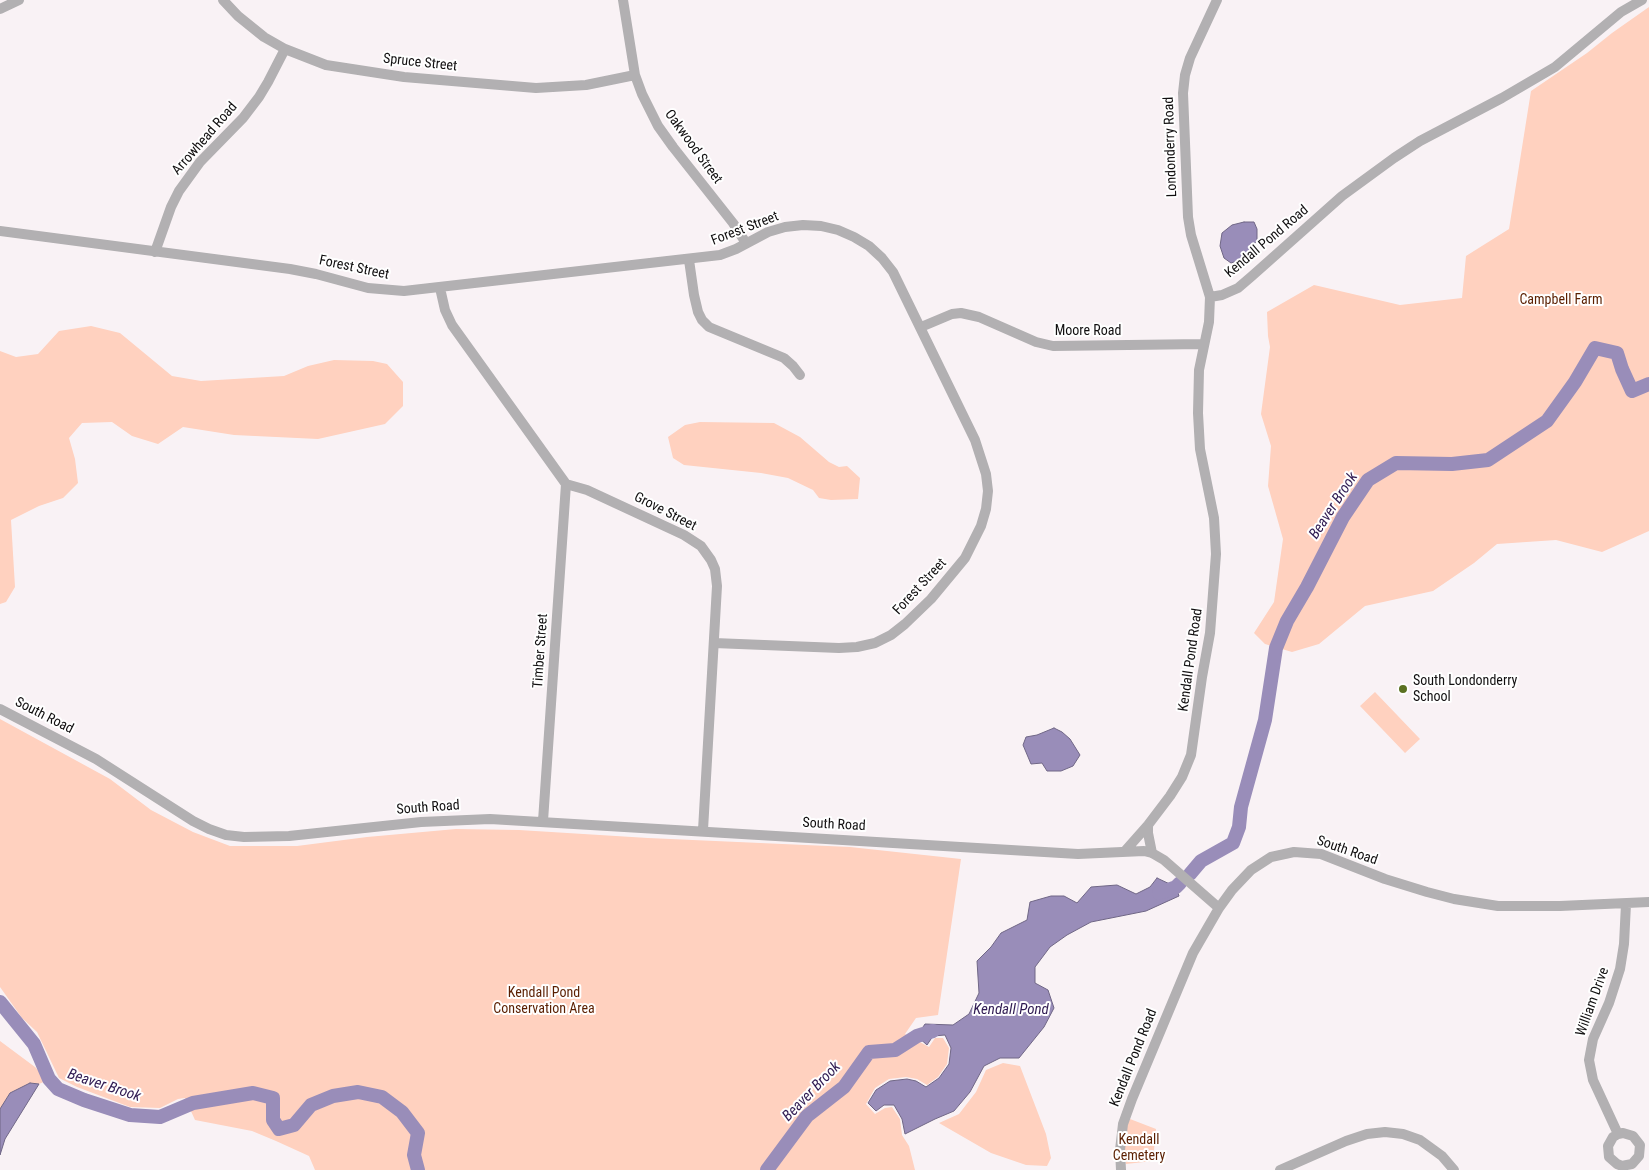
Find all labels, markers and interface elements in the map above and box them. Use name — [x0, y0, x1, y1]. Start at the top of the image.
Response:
street label: Spruce Street — [382, 51, 458, 75]
street label: Londonderry Road — [1161, 96, 1181, 198]
street label: Arrowhead Road — [169, 99, 241, 179]
street label: Oakwood Street — [660, 107, 726, 187]
street label: Kendall Pond Road — [1222, 202, 1312, 282]
street label: Forest Street — [709, 208, 781, 250]
street label: Forest Street — [318, 252, 390, 284]
park label: Campbell Farm — [1519, 292, 1603, 308]
street label: Moore Road — [1055, 323, 1121, 339]
water label: Beaver Brook — [1306, 469, 1362, 543]
street label: Grove Street — [631, 489, 699, 535]
street label: Forest Street — [890, 555, 950, 619]
street label: Kendall Pond Road — [1175, 607, 1207, 713]
street label: Timber Street — [530, 613, 552, 689]
place label: South Londonderry School — [1413, 673, 1517, 706]
marker: South Londonderry School — [1397, 683, 1409, 695]
street label: South Road — [12, 694, 76, 738]
street label: South Road — [396, 797, 460, 819]
street label: South Road — [802, 815, 866, 835]
street label: South Road — [1314, 833, 1380, 869]
street label: William Drive — [1573, 965, 1613, 1039]
park label: Kendall Pond Conservation Area — [493, 985, 595, 1018]
water label: Kendall Pond — [973, 1001, 1049, 1019]
street label: Kendall Pond Road — [1107, 1007, 1161, 1109]
water label: Beaver Brook — [779, 1058, 845, 1126]
water label: Beaver Brook — [65, 1066, 143, 1106]
park label: Kendall Cemetery — [1113, 1132, 1165, 1164]

